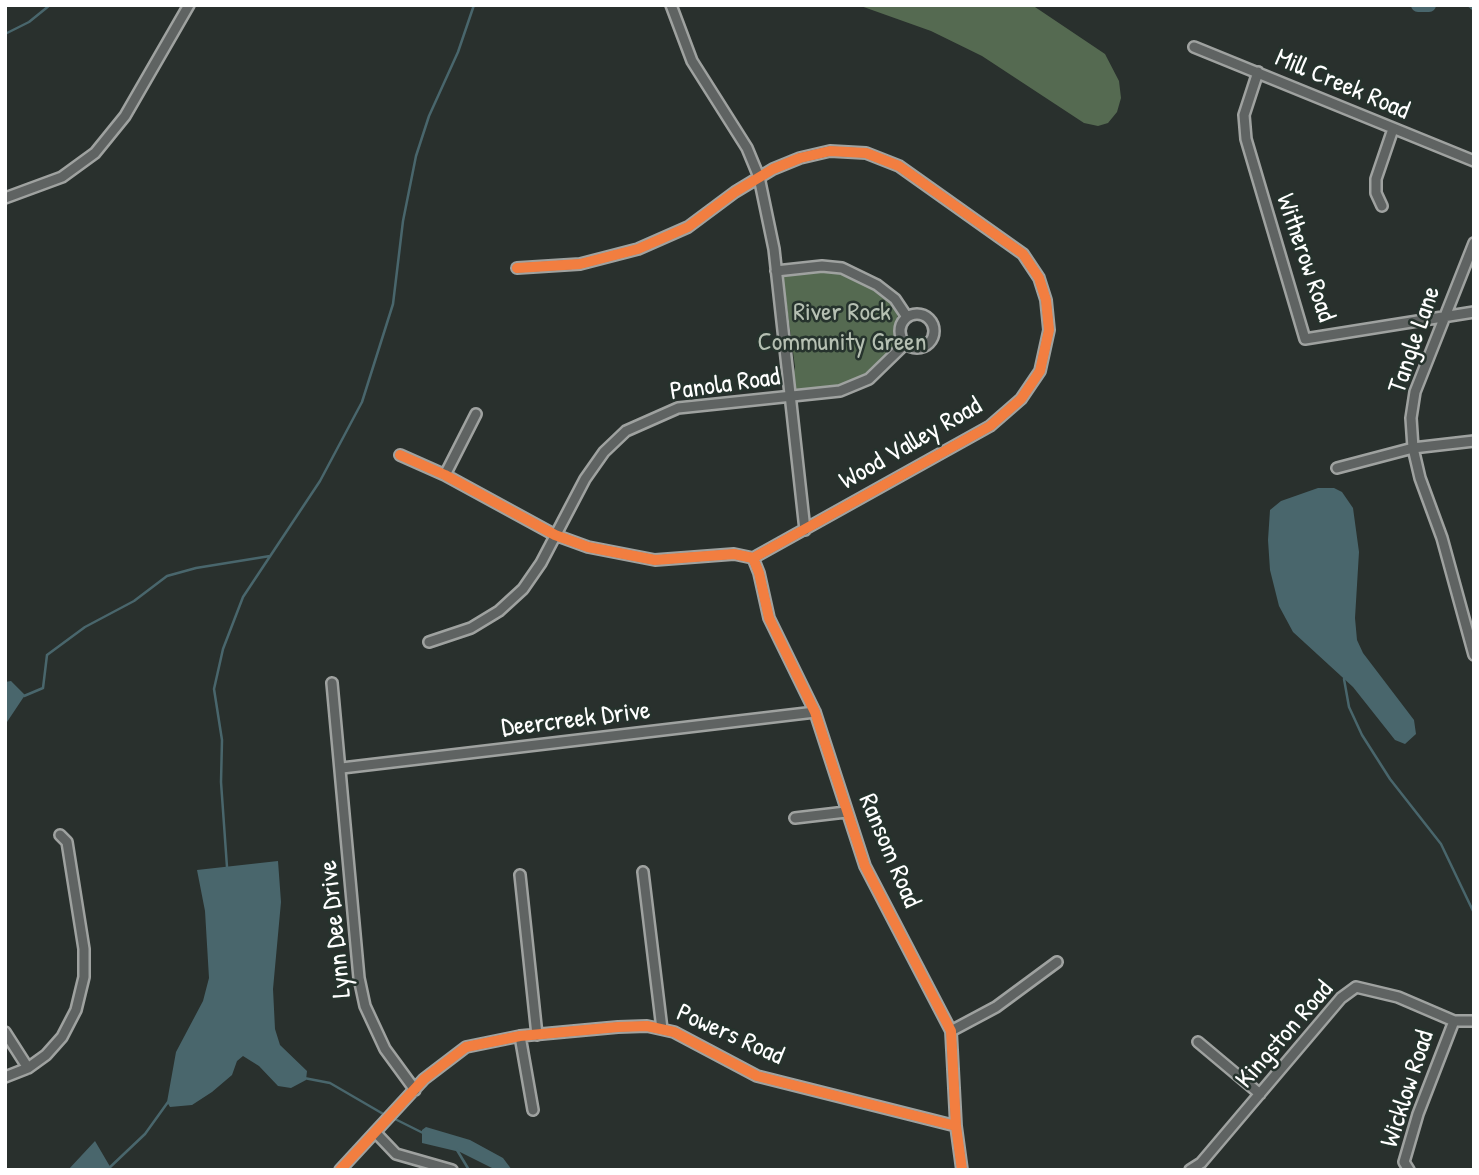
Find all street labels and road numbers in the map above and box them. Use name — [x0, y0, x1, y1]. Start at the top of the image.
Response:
street label: Mill Creek Road — [1270, 43, 1414, 127]
street label: Witherow Road — [1269, 190, 1341, 326]
street label: Tangle Lane — [1382, 282, 1448, 398]
street label: Panola Road — [668, 362, 782, 408]
street label: Wood Valley Road — [834, 391, 988, 497]
street label: Deercreek Drive — [500, 695, 652, 745]
street label: Ransom Road — [851, 789, 927, 913]
street label: Lynn Dee Drive — [313, 859, 359, 999]
street label: Kingston Road — [1230, 975, 1340, 1095]
street label: Powers Road — [672, 998, 788, 1072]
street label: Wicklow Road — [1375, 1027, 1441, 1151]

